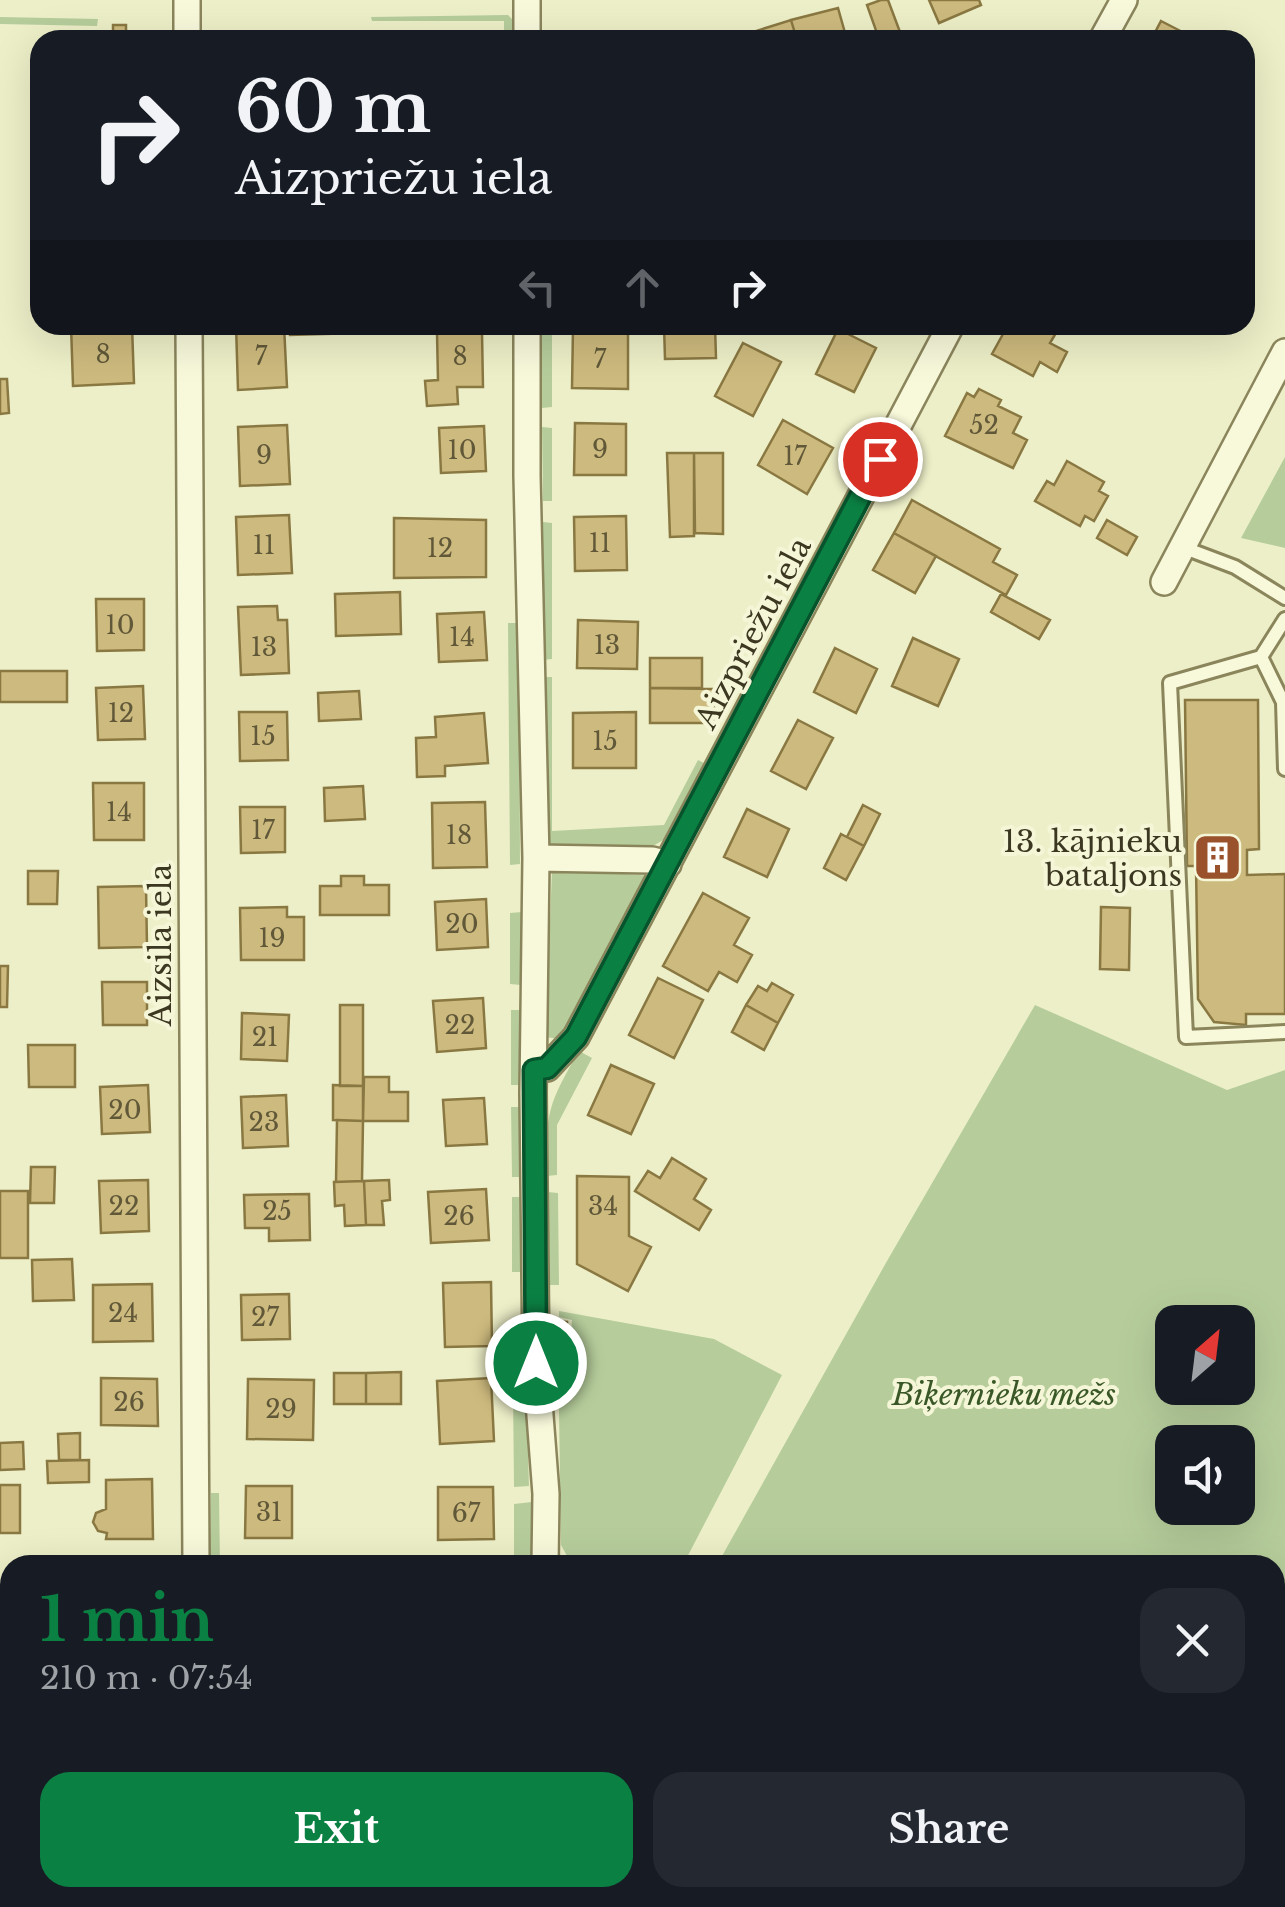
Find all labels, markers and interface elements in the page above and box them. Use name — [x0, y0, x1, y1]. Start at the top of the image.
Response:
text: 60 m — [235, 64, 431, 151]
icon: right — [70, 70, 200, 200]
text: Aizpriežu iela — [235, 150, 552, 206]
icon: left — [510, 260, 565, 315]
icon: ahead — [615, 260, 670, 315]
icon: right — [720, 260, 775, 315]
house number: 8 — [95, 339, 111, 370]
house number: 7 — [255, 341, 268, 372]
house number: 8 — [452, 341, 468, 372]
house number: 7 — [594, 344, 607, 375]
house number: 52 — [969, 410, 999, 441]
pin — [838, 417, 923, 502]
icon: arrive — [853, 432, 908, 487]
house number: 9 — [592, 434, 608, 465]
house number: 10 — [447, 435, 477, 466]
house number: 9 — [256, 440, 272, 471]
house number: 17 — [783, 441, 807, 472]
house number: 11 — [589, 528, 611, 559]
house number: 11 — [253, 530, 275, 561]
street label: Aizpriežu iela — [687, 531, 819, 736]
house number: 12 — [427, 533, 453, 564]
house number: 10 — [105, 610, 135, 641]
house number: 14 — [449, 622, 475, 653]
house number: 13 — [594, 630, 620, 661]
house number: 13 — [251, 632, 277, 663]
house number: 12 — [108, 698, 134, 729]
house number: 15 — [250, 721, 276, 752]
house number: 15 — [592, 726, 618, 757]
house number: 14 — [106, 797, 132, 828]
house number: 17 — [251, 815, 275, 846]
house number: 18 — [446, 820, 472, 851]
place label: 13. kājnieku bataljons — [1003, 823, 1182, 894]
building icon: 13. kājnieku bataljons — [1191, 832, 1243, 884]
street label: Aizsila iela — [142, 863, 179, 1027]
house number: 20 — [445, 909, 479, 940]
house number: 19 — [258, 923, 286, 954]
house number: 22 — [445, 1010, 475, 1041]
house number: 21 — [252, 1022, 278, 1053]
house number: 20 — [108, 1095, 142, 1126]
house number: 23 — [249, 1107, 279, 1138]
house number: 22 — [109, 1191, 139, 1222]
house number: 34 — [588, 1191, 618, 1222]
house number: 25 — [262, 1196, 292, 1227]
house number: 26 — [443, 1201, 475, 1232]
house number: 24 — [108, 1298, 138, 1329]
house number: 27 — [251, 1302, 279, 1333]
north arrow — [1155, 1305, 1255, 1405]
map controls — [1155, 1305, 1255, 1525]
position arrow — [484, 1311, 588, 1415]
park label: Biķernieku mežs — [891, 1376, 1116, 1413]
house number: 26 — [113, 1387, 145, 1418]
house number: 29 — [265, 1394, 297, 1425]
button: sound — [1155, 1425, 1255, 1525]
house number: 31 — [256, 1497, 282, 1528]
house number: 67 — [452, 1498, 481, 1529]
text: 1 min — [40, 1583, 214, 1657]
button: close — [1140, 1588, 1245, 1693]
text: 210 m · 07:54 — [40, 1658, 253, 1698]
button: Exit — [40, 1772, 633, 1887]
button: Share — [653, 1772, 1245, 1887]

